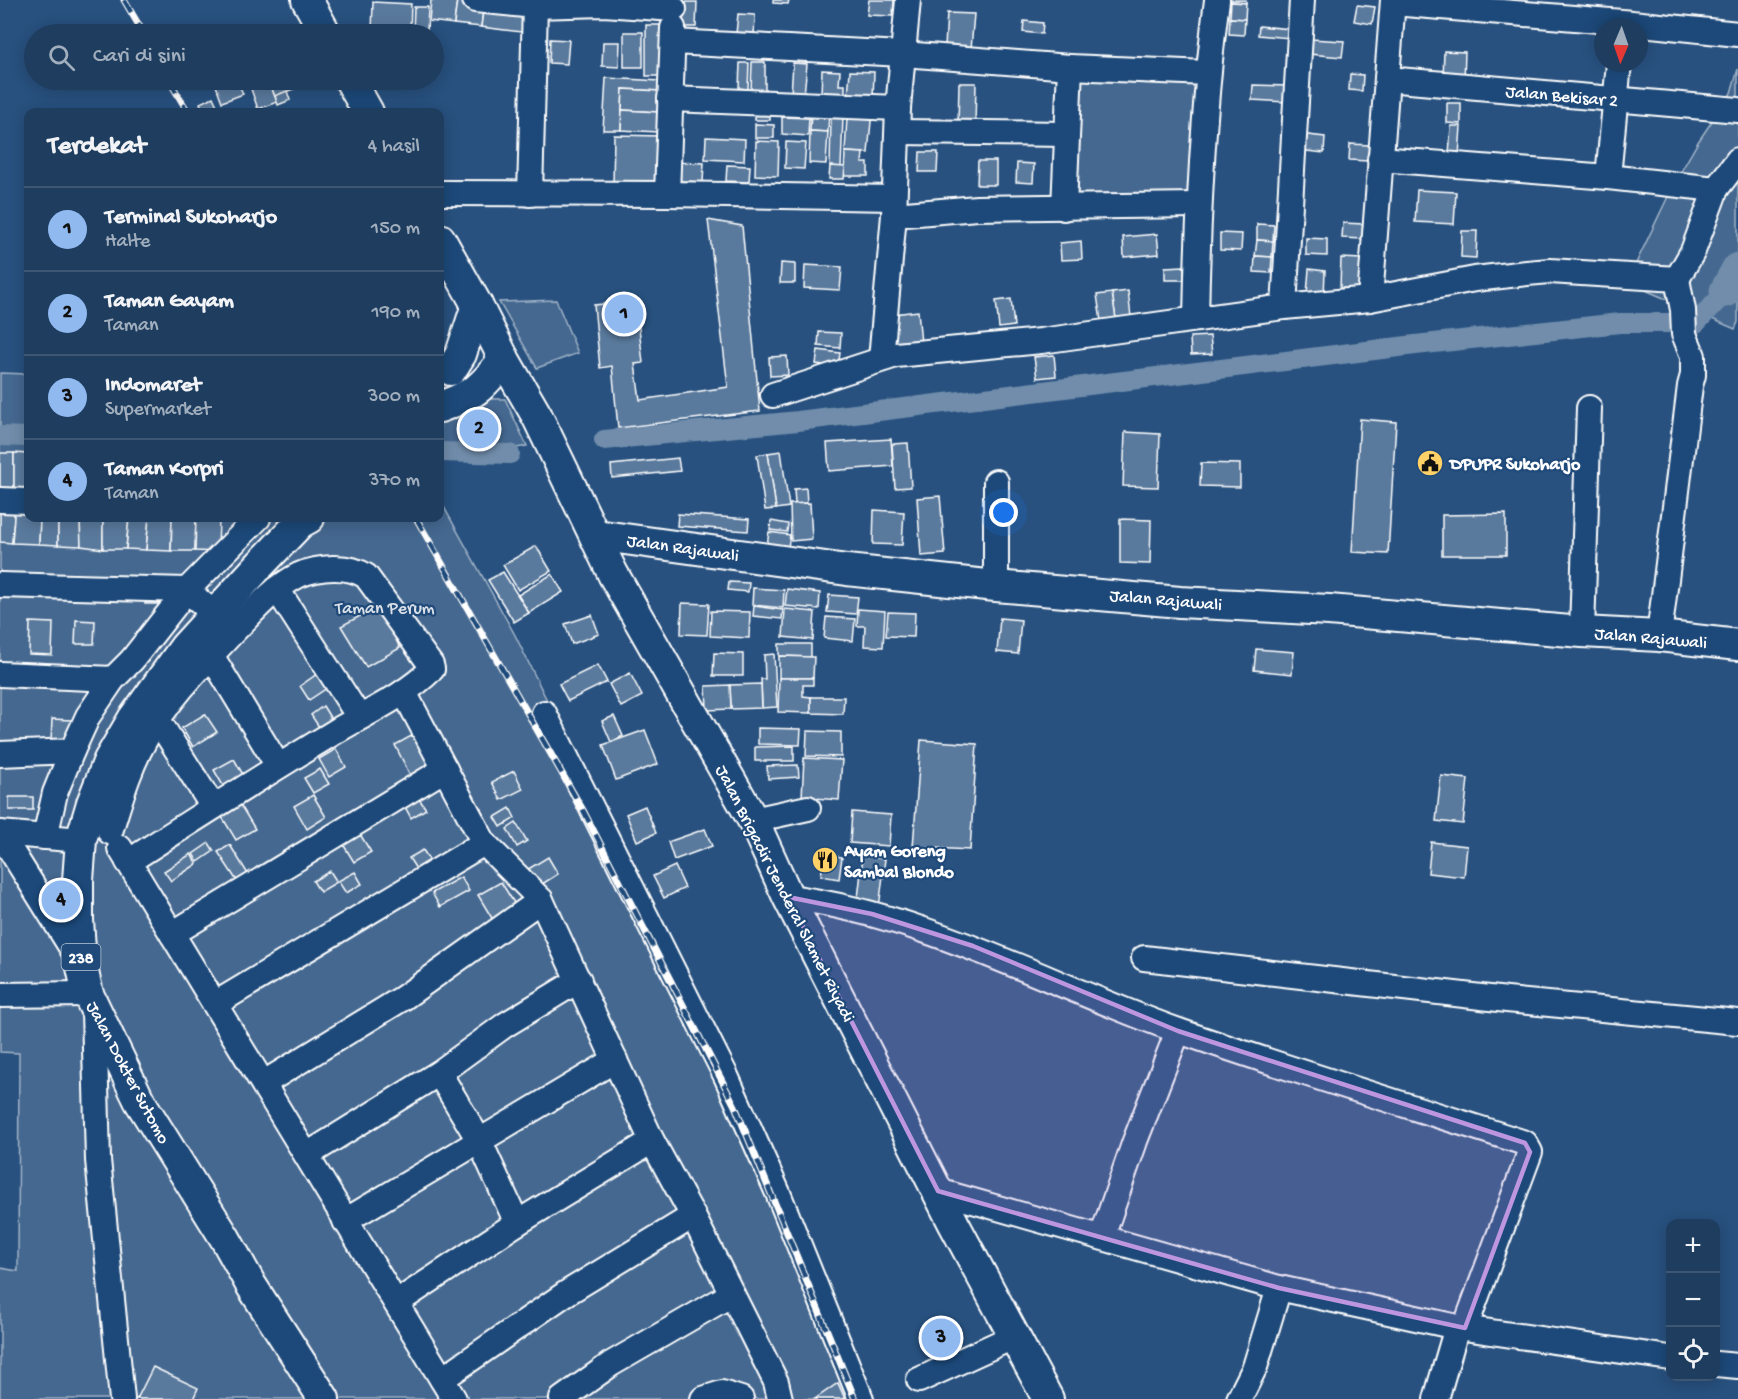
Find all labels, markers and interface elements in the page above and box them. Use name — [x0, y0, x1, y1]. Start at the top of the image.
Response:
north arrow — [1594, 18, 1648, 72]
search box — [24, 24, 444, 90]
icon: search — [45, 41, 78, 74]
text: Cari di sini — [93, 44, 186, 70]
street label: Jalan Bekisar 2 — [1505, 82, 1619, 113]
text: Terdekat — [48, 132, 146, 163]
text: 4 hasil — [368, 136, 420, 159]
text: Terminal Sukoharjo — [105, 205, 277, 231]
text: 1 — [63, 218, 72, 241]
text: 150 m — [371, 218, 420, 241]
text: Halte — [105, 231, 150, 254]
text: Taman Gayam — [105, 289, 234, 315]
pin: 1 — [604, 292, 644, 336]
text: 2 — [63, 302, 72, 325]
text: 190 m — [372, 302, 420, 325]
text: Taman — [105, 315, 159, 338]
text: Indomaret — [105, 373, 201, 399]
text: 3 — [62, 386, 73, 409]
text: 300 m — [368, 386, 420, 409]
text: Supermarket — [105, 399, 211, 422]
pin: 2 — [460, 406, 498, 452]
public building icon: DPUPR Sukoharjo — [1415, 448, 1445, 478]
place label: DPUPR Sukoharjo — [1448, 455, 1581, 476]
text: Taman Korpri — [105, 457, 224, 483]
text: 4 — [63, 470, 72, 493]
text: 370 m — [369, 470, 420, 493]
text: Taman — [105, 483, 159, 506]
your location — [989, 498, 1018, 527]
street label: Jalan Rajawali — [625, 531, 740, 568]
street label: Jalan Rajawali — [1109, 586, 1223, 617]
park label: Taman Perum — [334, 599, 435, 620]
street label: Jalan Rajawali — [1594, 624, 1708, 655]
street label: Jalan Brigadir Jenderal Slamet Riyadi — [710, 762, 858, 1026]
place label: Ayam Goreng Sambal Blondo — [843, 842, 954, 884]
restaurant icon: Ayam Goreng Sambal Blondo — [810, 845, 840, 875]
pin: 4 — [42, 878, 80, 922]
road number: 238 — [62, 944, 100, 970]
street label: Jalan Dokter Sutomo — [80, 998, 173, 1148]
map controls — [1666, 1219, 1720, 1381]
button: + — [1666, 1219, 1720, 1273]
button: − — [1666, 1273, 1720, 1327]
pin: 3 — [922, 1316, 960, 1360]
button: locate — [1666, 1327, 1720, 1381]

